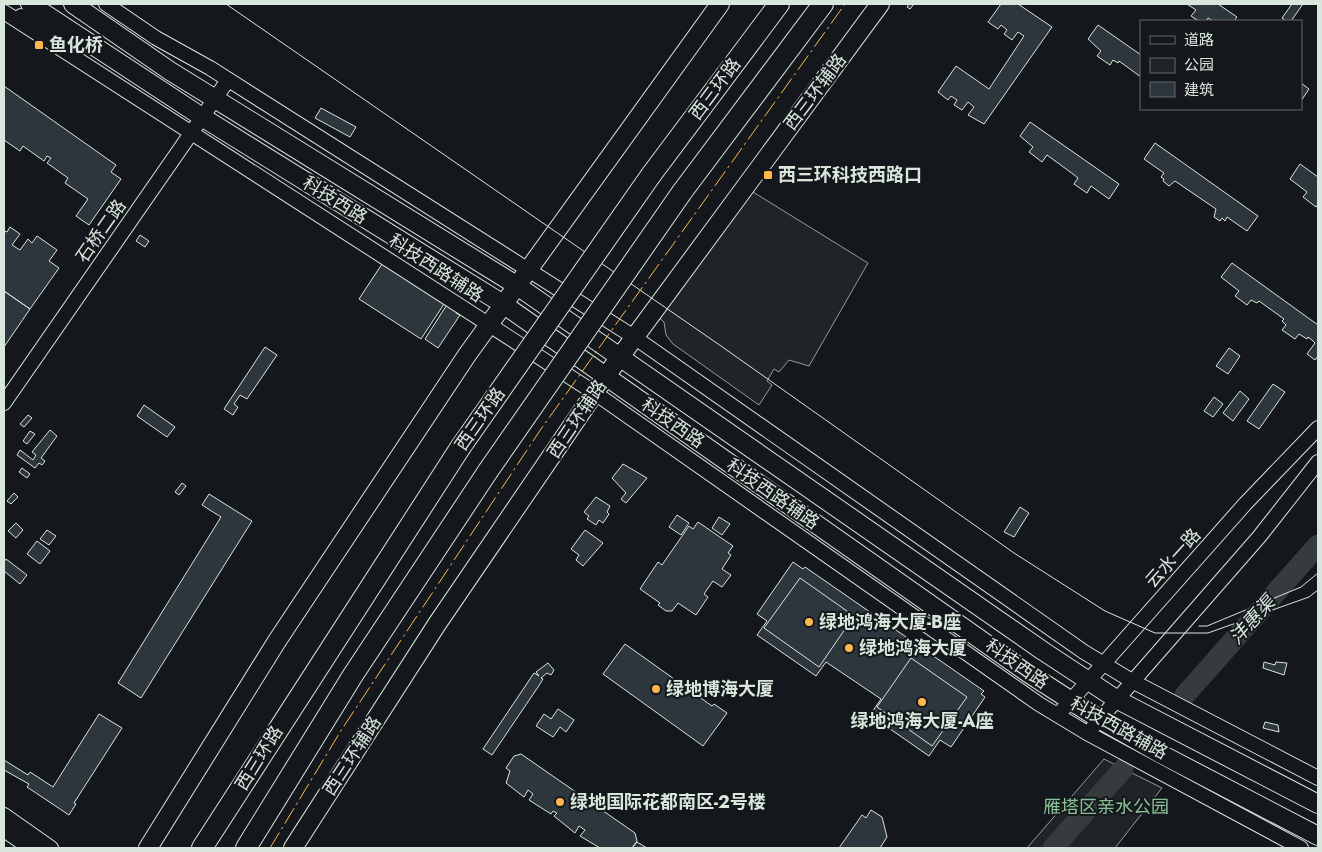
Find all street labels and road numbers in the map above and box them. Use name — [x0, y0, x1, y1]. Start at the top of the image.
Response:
street label: 西三环辅路 — [778, 48, 852, 136]
street label: 西三环路 — [683, 52, 747, 126]
street label: 科技西路 — [298, 170, 372, 230]
street label: 石桥二路 — [70, 194, 132, 268]
street label: 科技西路辅路 — [384, 228, 488, 308]
street label: 西三环辅路 — [541, 374, 613, 464]
street label: 西三环路 — [449, 382, 511, 456]
street label: 科技西路 — [636, 392, 710, 454]
street label: 科技西路辅路 — [721, 452, 825, 536]
street label: 云水一路 — [1139, 523, 1207, 593]
street label: 科技西路 — [980, 633, 1054, 695]
street label: 科技西路辅路 — [1065, 690, 1173, 766]
street label: 西三环辅路 — [317, 711, 387, 801]
street label: 西三环路 — [229, 721, 289, 795]

